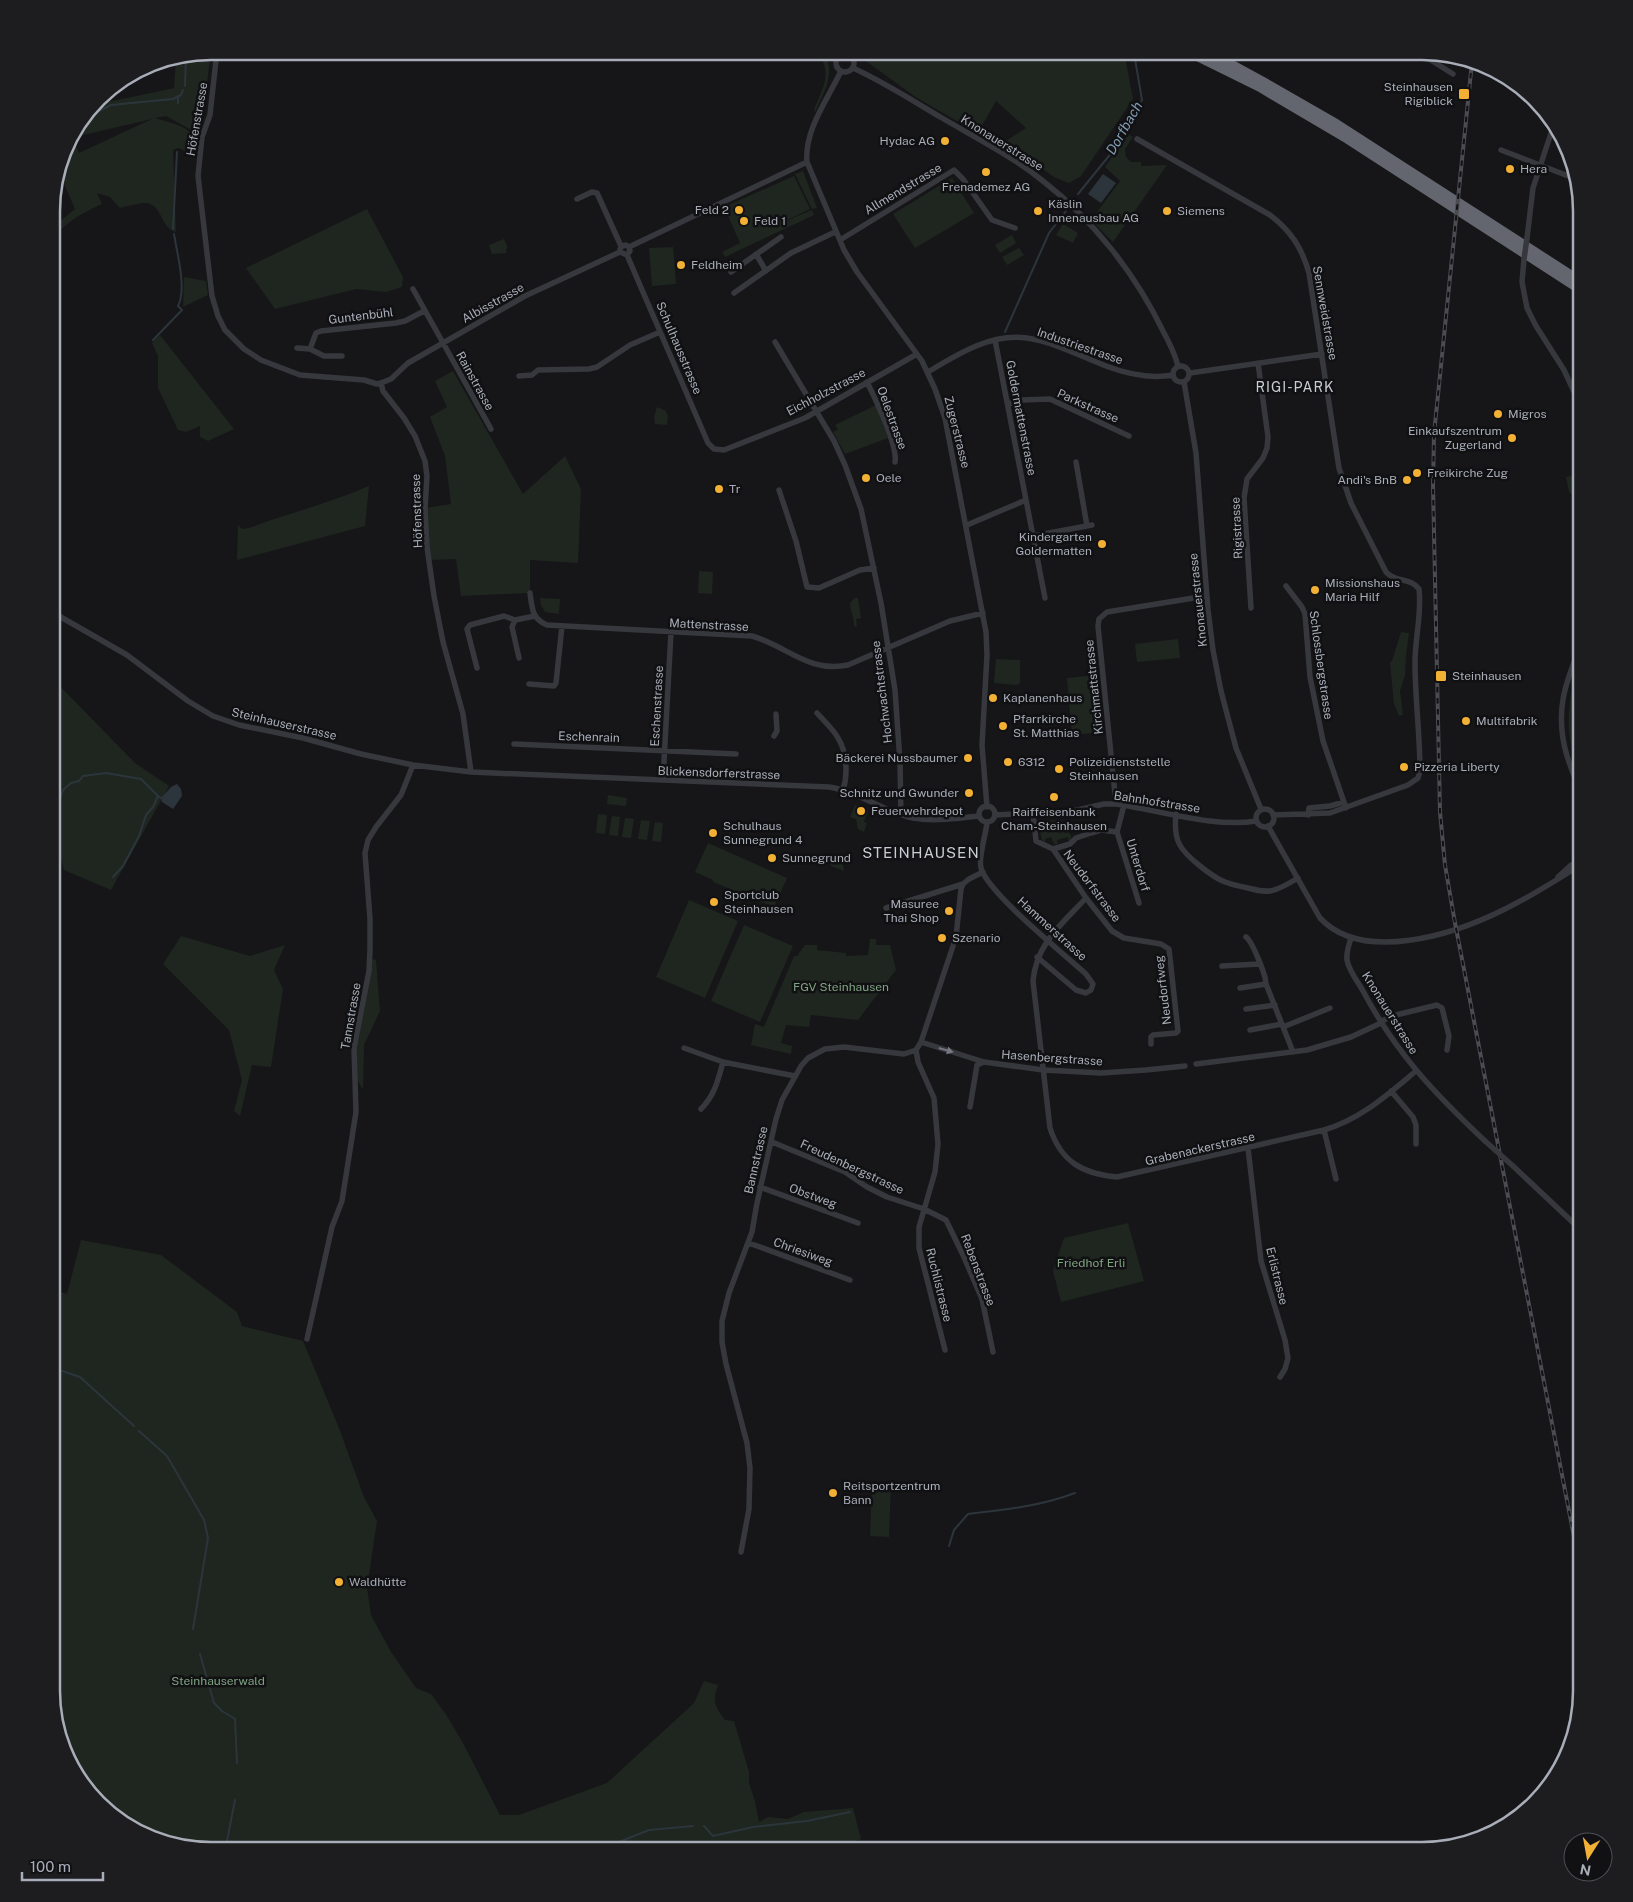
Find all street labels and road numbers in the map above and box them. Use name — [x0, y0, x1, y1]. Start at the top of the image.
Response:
street label: Höfenstrasse — [184, 81, 210, 157]
street label: Knonauerstrasse — [958, 112, 1046, 174]
street label: Allmendstrasse — [862, 160, 944, 218]
street label: Sennweidstrasse — [1310, 265, 1340, 361]
street label: Albisstrasse — [459, 280, 527, 326]
street label: Schulhausstrasse — [653, 300, 705, 397]
street label: Guntenbühl — [328, 305, 395, 327]
street label: Industriestrasse — [1035, 325, 1125, 367]
street label: Rainstrasse — [453, 349, 497, 413]
street label: Goldermattenstrasse — [1003, 359, 1039, 477]
street label: Eichholzstrasse — [784, 365, 868, 419]
street label: Oelestrasse — [874, 385, 910, 452]
street label: Parkstrasse — [1055, 386, 1121, 426]
street label: Zugerstrasse — [941, 394, 973, 470]
street label: Höfenstrasse — [409, 473, 425, 549]
street label: Rigistrasse — [1228, 496, 1246, 559]
street label: Knonauerstrasse — [1186, 552, 1210, 648]
street label: Schlossbergstrasse — [1306, 610, 1336, 721]
street label: Mattenstrasse — [669, 616, 749, 634]
street label: Kirchmattstrasse — [1082, 639, 1106, 735]
street label: Hochwachtstrasse — [869, 640, 895, 744]
street label: Eschenstrasse — [648, 665, 666, 747]
street label: Steinhauserstrasse — [230, 705, 338, 743]
street label: Eschenrain — [558, 729, 620, 745]
street label: Blickensdorferstrasse — [657, 764, 781, 782]
street label: Bahnhofstrasse — [1113, 788, 1201, 816]
street label: Unterdorf — [1123, 837, 1153, 893]
street label: Neudorfstrasse — [1060, 847, 1124, 925]
street label: Hammerstrasse — [1014, 894, 1090, 964]
street label: Neudorfweg — [1152, 955, 1174, 1025]
street label: Knonauerstrasse — [1359, 969, 1421, 1057]
street label: Tannstrasse — [338, 981, 364, 1050]
street label: Hasenbergstrasse — [1001, 1047, 1103, 1069]
street label: Bannstrasse — [741, 1125, 771, 1195]
street label: Grabenackerstrasse — [1144, 1130, 1256, 1168]
street label: Freudenbergstrasse — [798, 1137, 906, 1197]
street label: Obstweg — [787, 1181, 839, 1211]
street label: Rebenstrasse — [958, 1232, 998, 1308]
street label: Chriesiweg — [771, 1235, 835, 1269]
street label: Erlistrasse — [1263, 1246, 1291, 1307]
street label: Ruchlistrasse — [923, 1247, 955, 1324]

